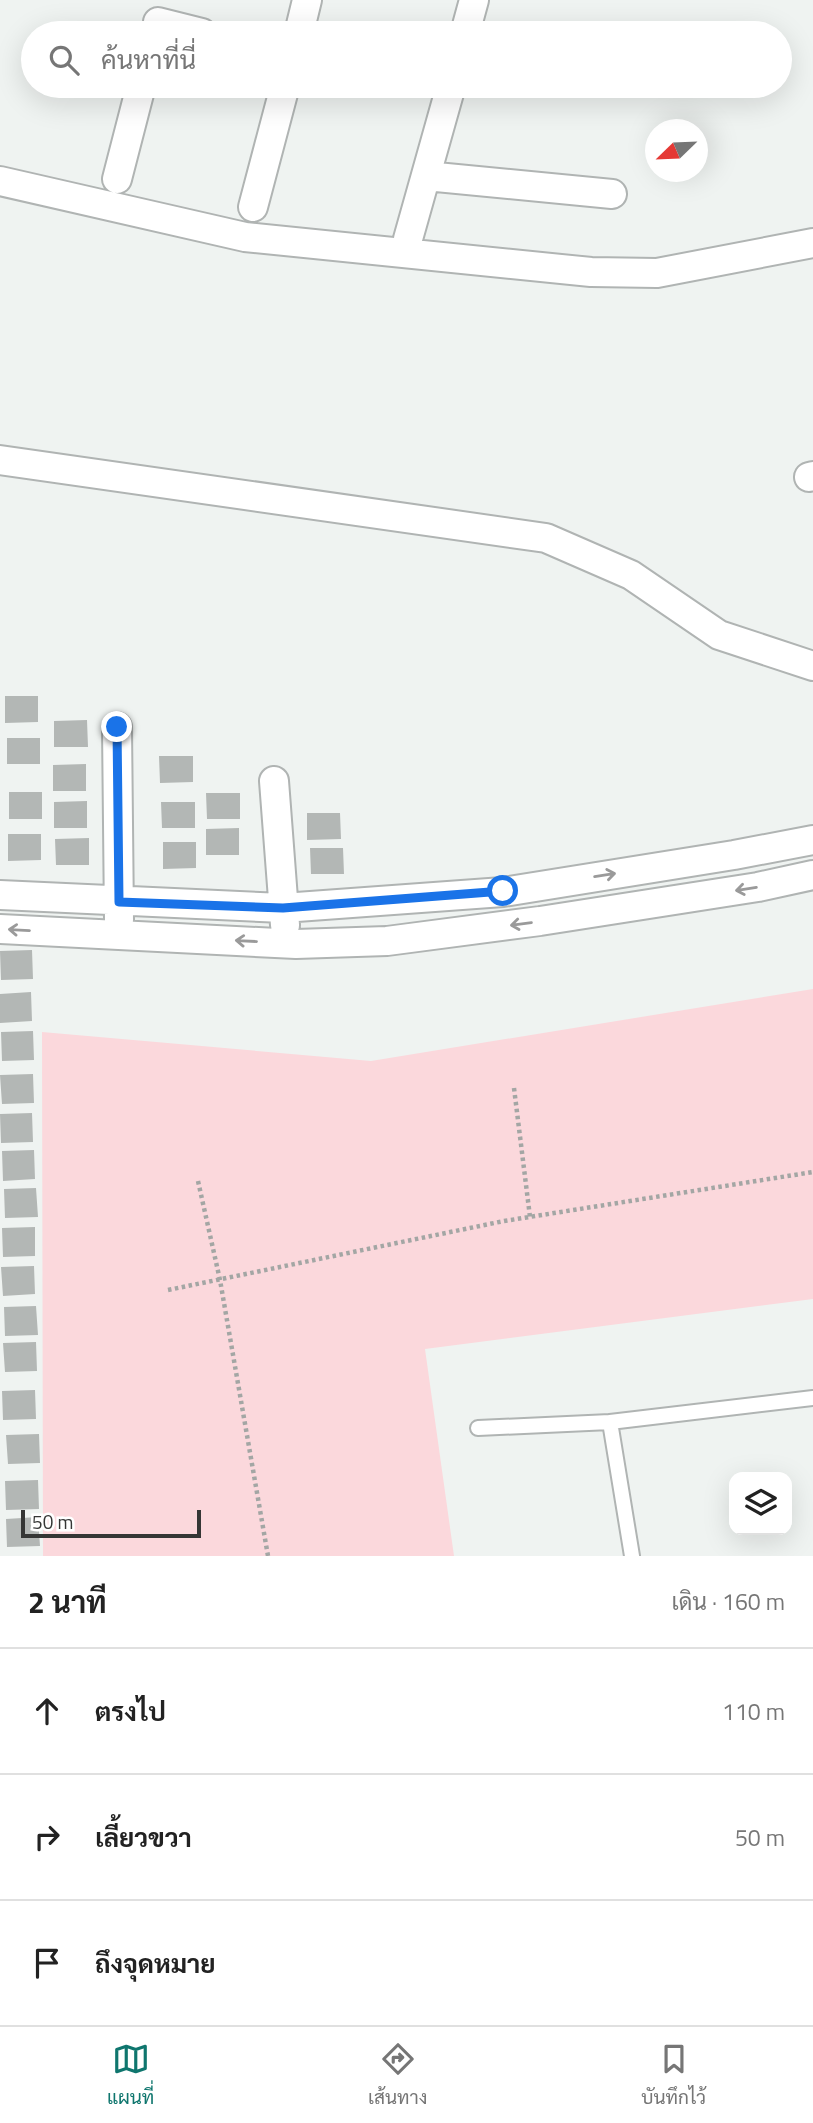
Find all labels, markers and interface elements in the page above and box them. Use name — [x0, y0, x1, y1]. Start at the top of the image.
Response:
search box — [21, 21, 792, 98]
text: ค้นหาที่นี่ — [101, 40, 196, 79]
icon: search — [45, 41, 83, 79]
north arrow — [645, 119, 708, 182]
route end — [101, 711, 132, 742]
one-way arrow — [593, 868, 616, 881]
route start — [487, 875, 518, 906]
one-way arrow — [735, 883, 758, 896]
one-way arrow — [511, 917, 533, 930]
one-way arrow — [8, 923, 31, 936]
one-way arrow — [235, 935, 258, 948]
map controls — [729, 1472, 792, 1535]
button: layers — [729, 1472, 792, 1535]
scale bar — [21, 1507, 201, 1539]
text: 50 m — [32, 1507, 73, 1536]
text: 2 นาที — [28, 1579, 107, 1625]
text: เดิน · 160 m — [672, 1584, 785, 1619]
icon: ahead — [28, 1692, 66, 1730]
text: ตรงไป — [95, 1692, 166, 1731]
text: 110 m — [722, 1694, 785, 1729]
icon: right — [28, 1818, 66, 1856]
text: เลี้ยวขวา — [95, 1818, 192, 1857]
text: 50 m — [735, 1820, 785, 1855]
icon: arrive — [28, 1944, 66, 1982]
text: ถึงจุดหมาย — [95, 1944, 216, 1983]
tab: แผนที่ — [107, 2040, 154, 2111]
tab: เส้นทาง — [368, 2040, 427, 2111]
tab: บันทึกไว้ — [641, 2040, 706, 2111]

